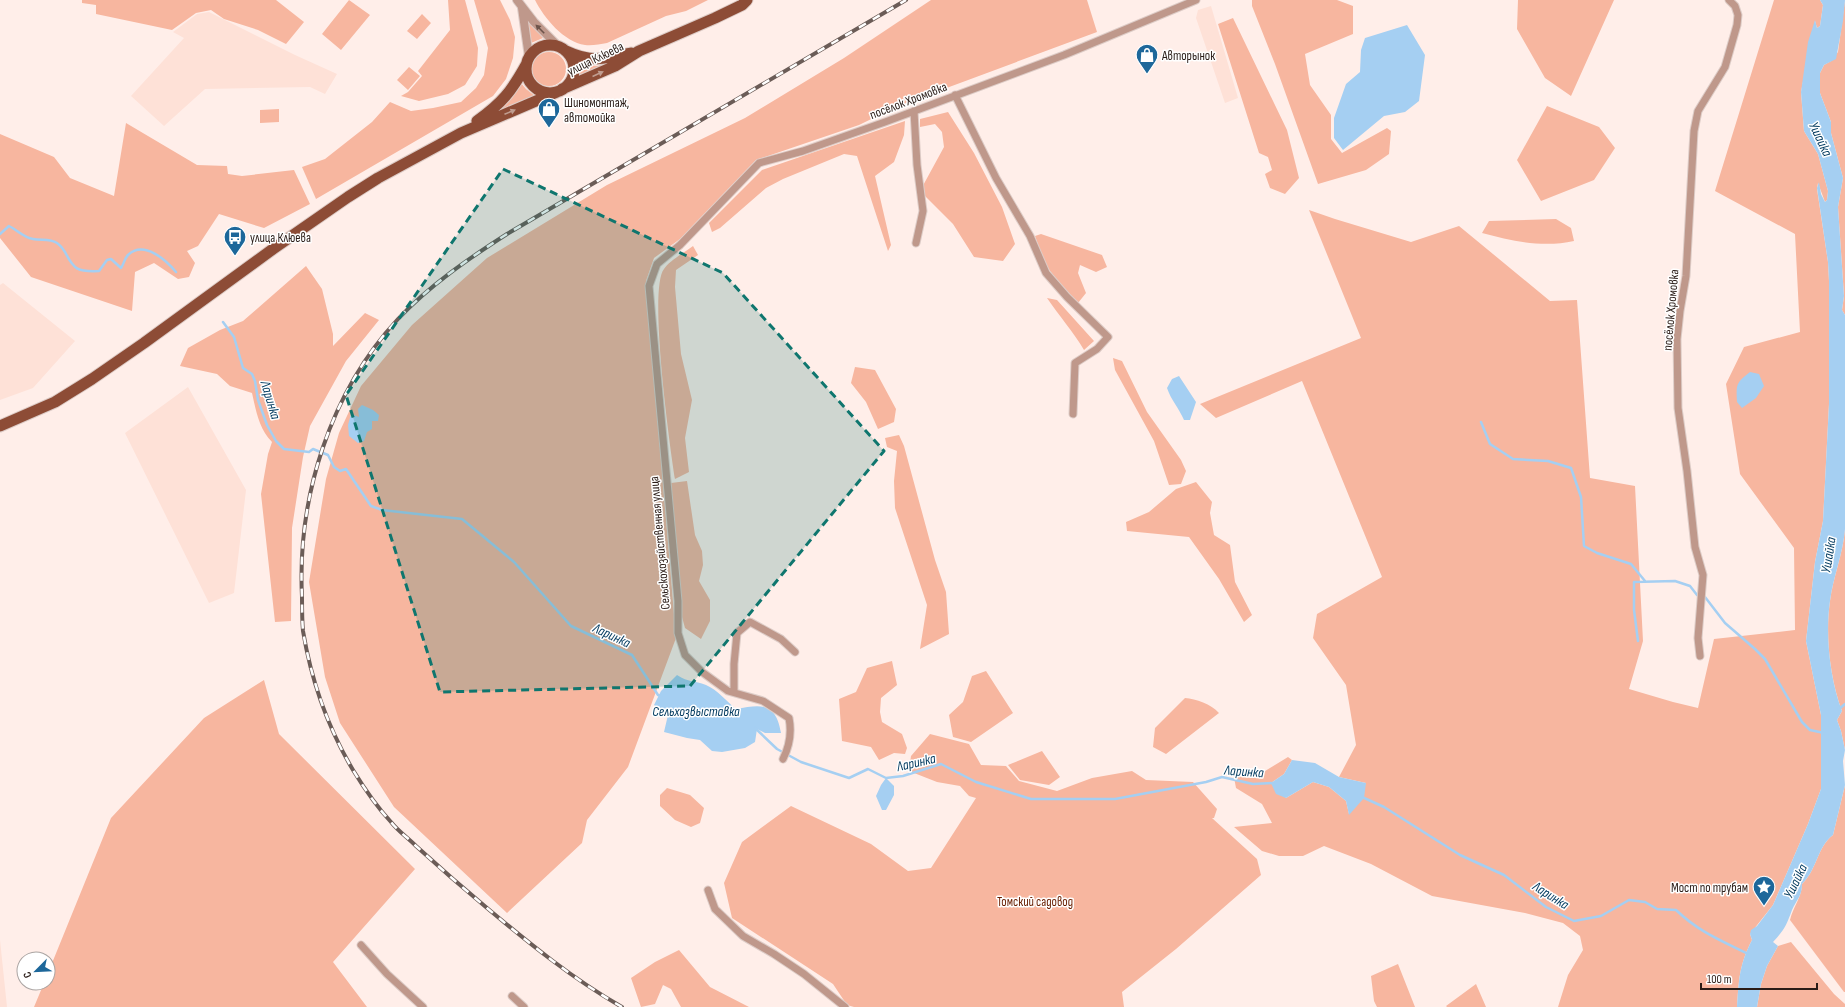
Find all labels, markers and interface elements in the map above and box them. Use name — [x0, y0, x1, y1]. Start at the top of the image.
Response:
one-way arrow — [535, 24, 545, 33]
street label: улица Клюева — [565, 38, 626, 79]
shop icon: Авторынок — [1134, 42, 1160, 75]
place label: Авторынок — [1161, 48, 1215, 64]
one-way arrow — [592, 70, 604, 77]
street label: посёлок Хромовка — [867, 79, 949, 123]
place label: Шиномонтаж, автомойка — [564, 95, 629, 126]
shop icon: Шиномонтаж, автомойка — [536, 96, 562, 129]
one-way arrow — [504, 109, 516, 115]
water label: Ушайка — [1805, 119, 1836, 159]
bus stop icon: улица Клюева — [222, 224, 248, 257]
place label: улица Клюева — [250, 230, 311, 246]
street label: посёлок Хромовка — [1659, 269, 1683, 351]
water label: Ларинка — [256, 378, 285, 422]
street label: Сельскохозяйственная улица — [646, 476, 674, 610]
water label: Ушайка — [1817, 536, 1840, 574]
water label: Ларинка — [589, 619, 634, 652]
water label: Сельхозвыставка — [652, 703, 740, 720]
water label: Ларинка — [894, 750, 938, 775]
water label: Ларинка — [1223, 762, 1265, 781]
water label: Ушайка — [1780, 861, 1811, 901]
place icon: Мост по трубам — [1751, 874, 1777, 907]
water label: Ларинка — [1529, 877, 1572, 913]
place label: Мост по трубам — [1671, 880, 1748, 896]
park label: Томский садовод — [997, 894, 1073, 910]
north arrow — [16, 951, 56, 991]
scale bar — [1701, 965, 1817, 991]
text: С — [20, 969, 34, 980]
text: 100 m — [1707, 972, 1732, 987]

